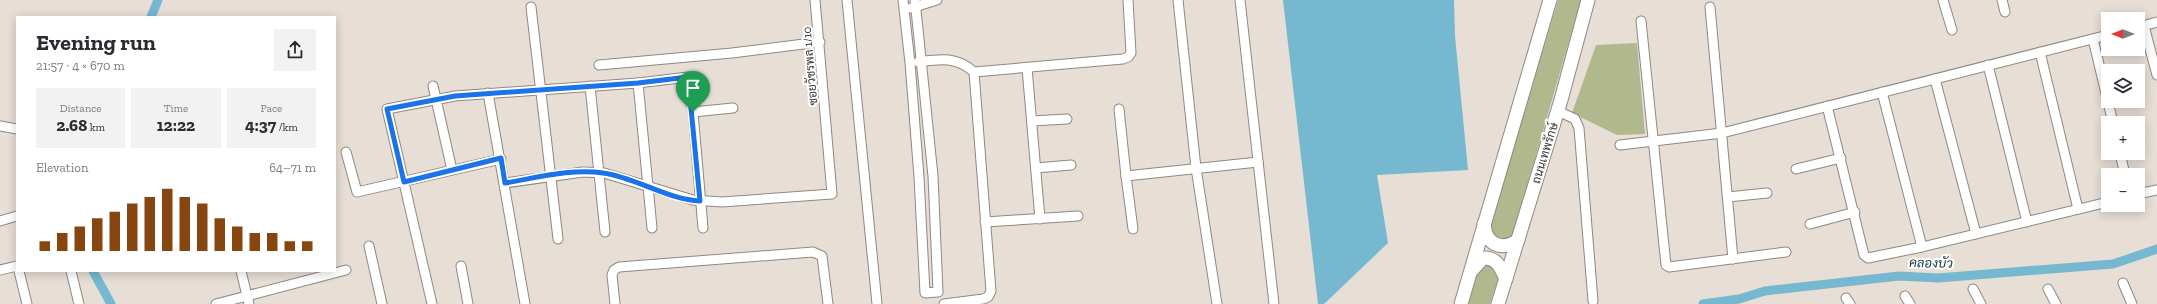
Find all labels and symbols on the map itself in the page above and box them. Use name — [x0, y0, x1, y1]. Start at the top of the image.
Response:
north arrow — [2101, 12, 2145, 56]
street label: ซอยวัชรพล 1/10 — [800, 26, 820, 106]
pin — [676, 71, 710, 112]
street label: ถนนเทพรักษ์ — [1528, 120, 1561, 185]
water label: คลองบัว — [1909, 255, 1953, 271]

